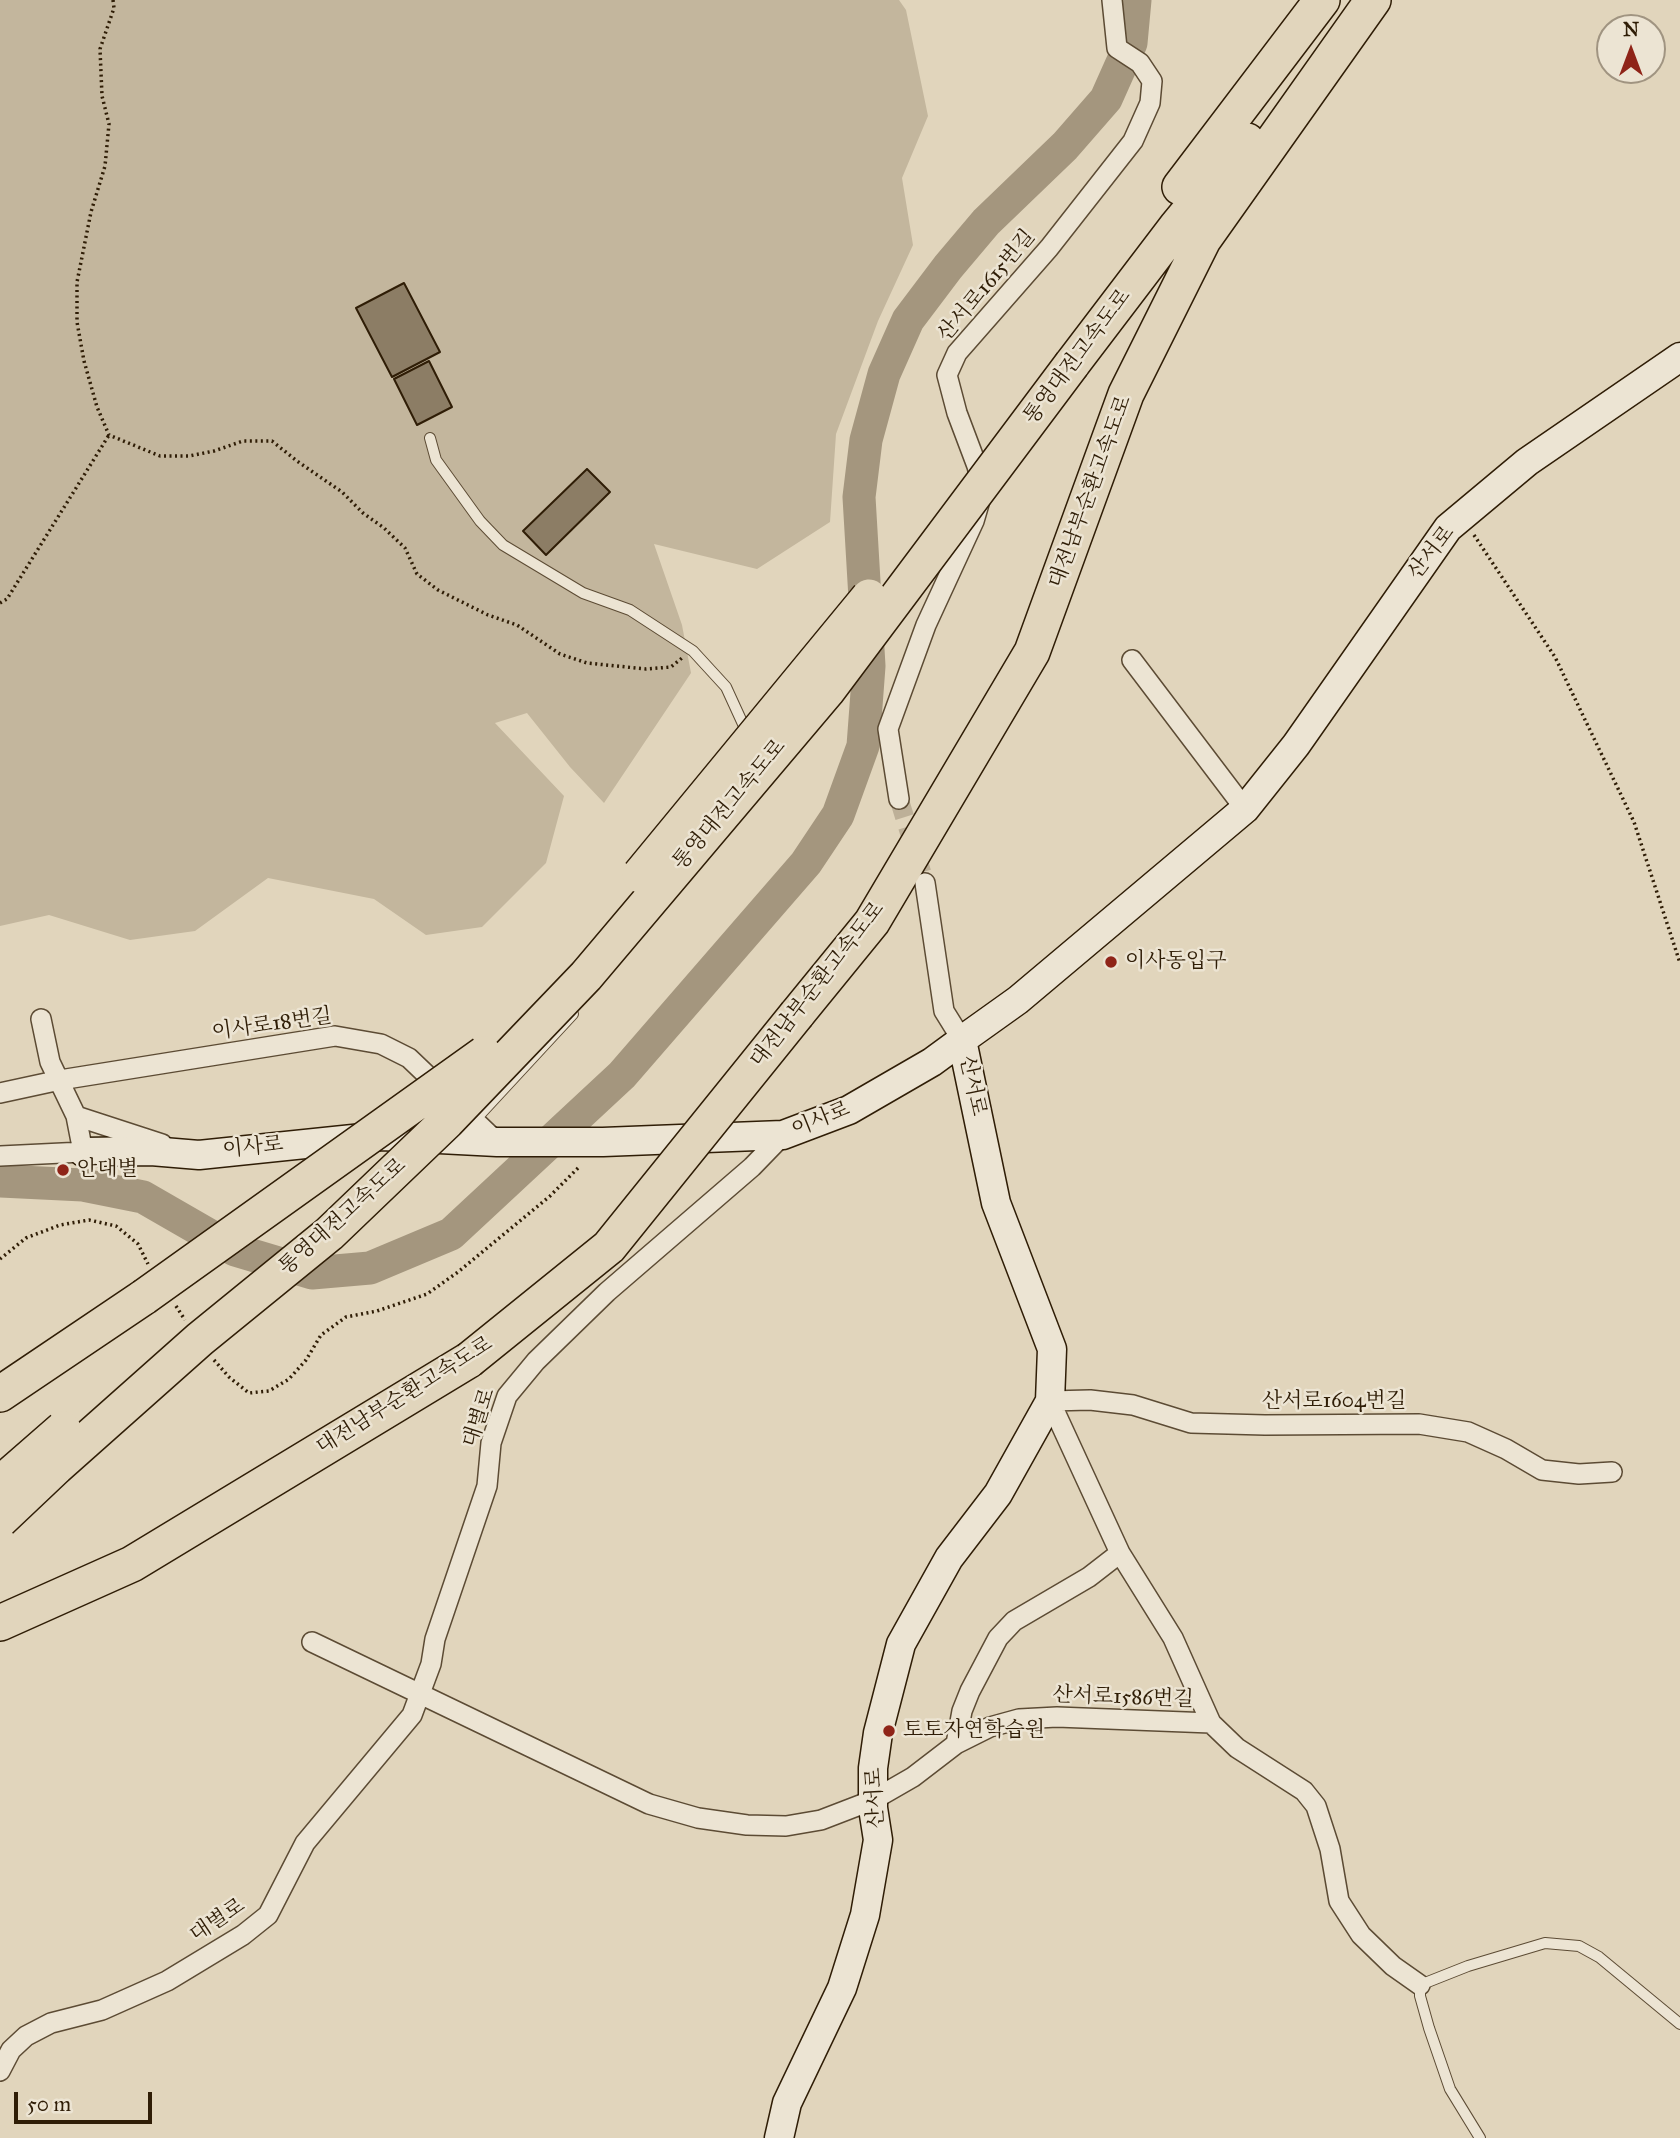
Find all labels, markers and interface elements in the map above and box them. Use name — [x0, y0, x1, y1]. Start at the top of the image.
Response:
north arrow — [1596, 14, 1666, 84]
text: N — [1623, 18, 1639, 41]
street label: 산서로1615번길 — [933, 225, 1041, 347]
street label: 통영대전고속도로 — [1019, 285, 1137, 429]
street label: 대전남부순환고속도로 — [1044, 392, 1138, 592]
street label: 산서로 — [1403, 521, 1461, 585]
street label: 통영대전고속도로 — [668, 735, 792, 875]
street label: 대전남부순환고속도로 — [746, 897, 890, 1073]
place label: 이사동입구 — [1125, 949, 1226, 975]
marker: 이사동입구 — [1103, 954, 1119, 970]
street label: 이사로18번길 — [210, 1004, 334, 1046]
street label: 산서로 — [953, 1054, 991, 1118]
street label: 이사로 — [788, 1097, 854, 1143]
street label: 이사로 — [221, 1132, 285, 1164]
street label: 통영대전고속도로 — [274, 1153, 412, 1281]
place label: 안대별 — [77, 1157, 138, 1183]
marker: 안대별 — [55, 1162, 71, 1178]
street label: 대전남부순환고속도로 — [312, 1332, 498, 1460]
street label: 대별로 — [459, 1385, 501, 1451]
street label: 산서로1604번길 — [1262, 1389, 1406, 1415]
street label: 산서로1586번길 — [1052, 1683, 1194, 1713]
place label: 토토자연학습원 — [903, 1718, 1045, 1744]
marker: 토토자연학습원 — [881, 1723, 897, 1739]
street label: 산서로 — [862, 1767, 890, 1829]
street label: 대별로 — [186, 1894, 250, 1948]
scale bar — [18, 2078, 156, 2122]
text: 50 m — [27, 2091, 71, 2117]

